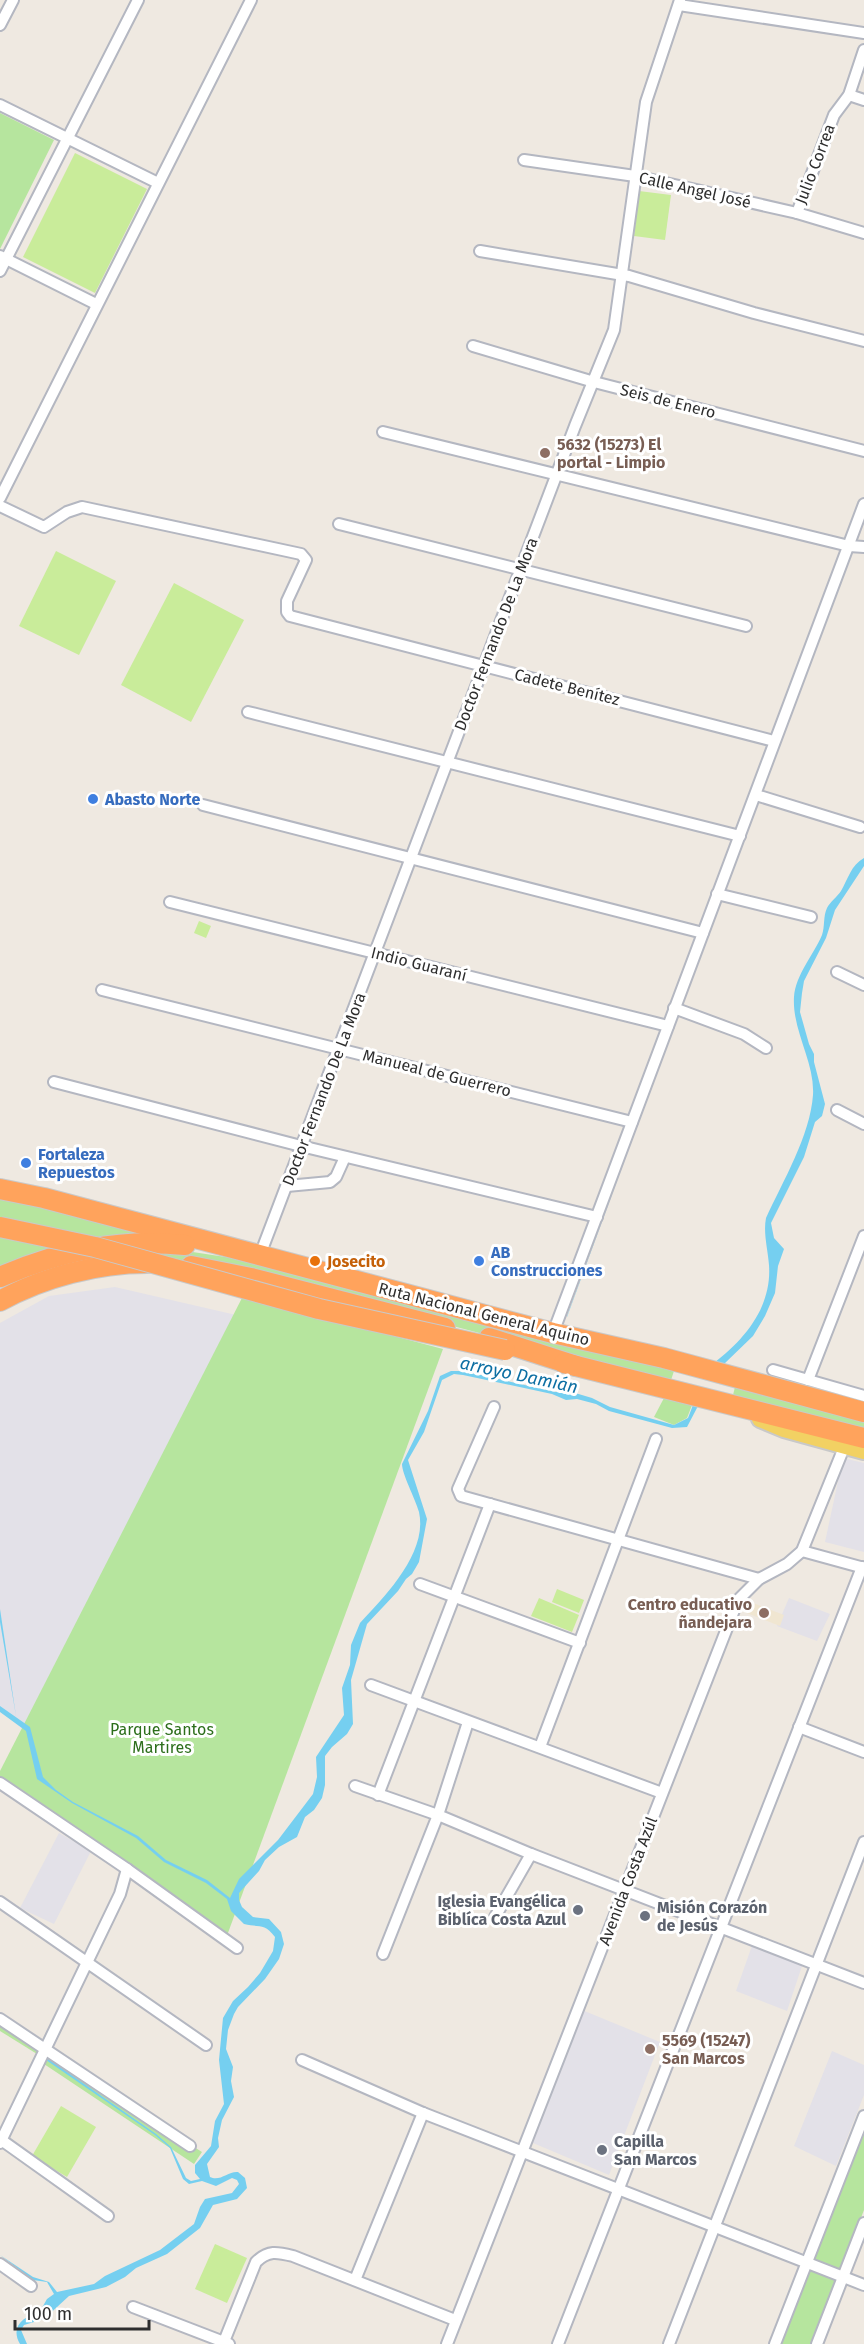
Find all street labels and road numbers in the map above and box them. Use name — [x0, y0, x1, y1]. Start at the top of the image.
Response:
street label: Julio Correa — [791, 121, 839, 207]
street label: Calle Angel José — [637, 168, 753, 212]
street label: Seis de Enero — [618, 380, 718, 422]
street label: Doctor Fernando De La Mora — [450, 535, 542, 733]
street label: Cadete Benítez — [512, 665, 622, 709]
street label: Indio Guaraní — [369, 943, 469, 985]
street label: Doctor Fernando De La Mora — [278, 990, 370, 1188]
street label: Manueal de Guerrero — [361, 1045, 513, 1101]
street label: Ruta Nacional General Aquino — [376, 1279, 592, 1349]
street label: Avenida Costa Azúl — [595, 1814, 661, 1948]

